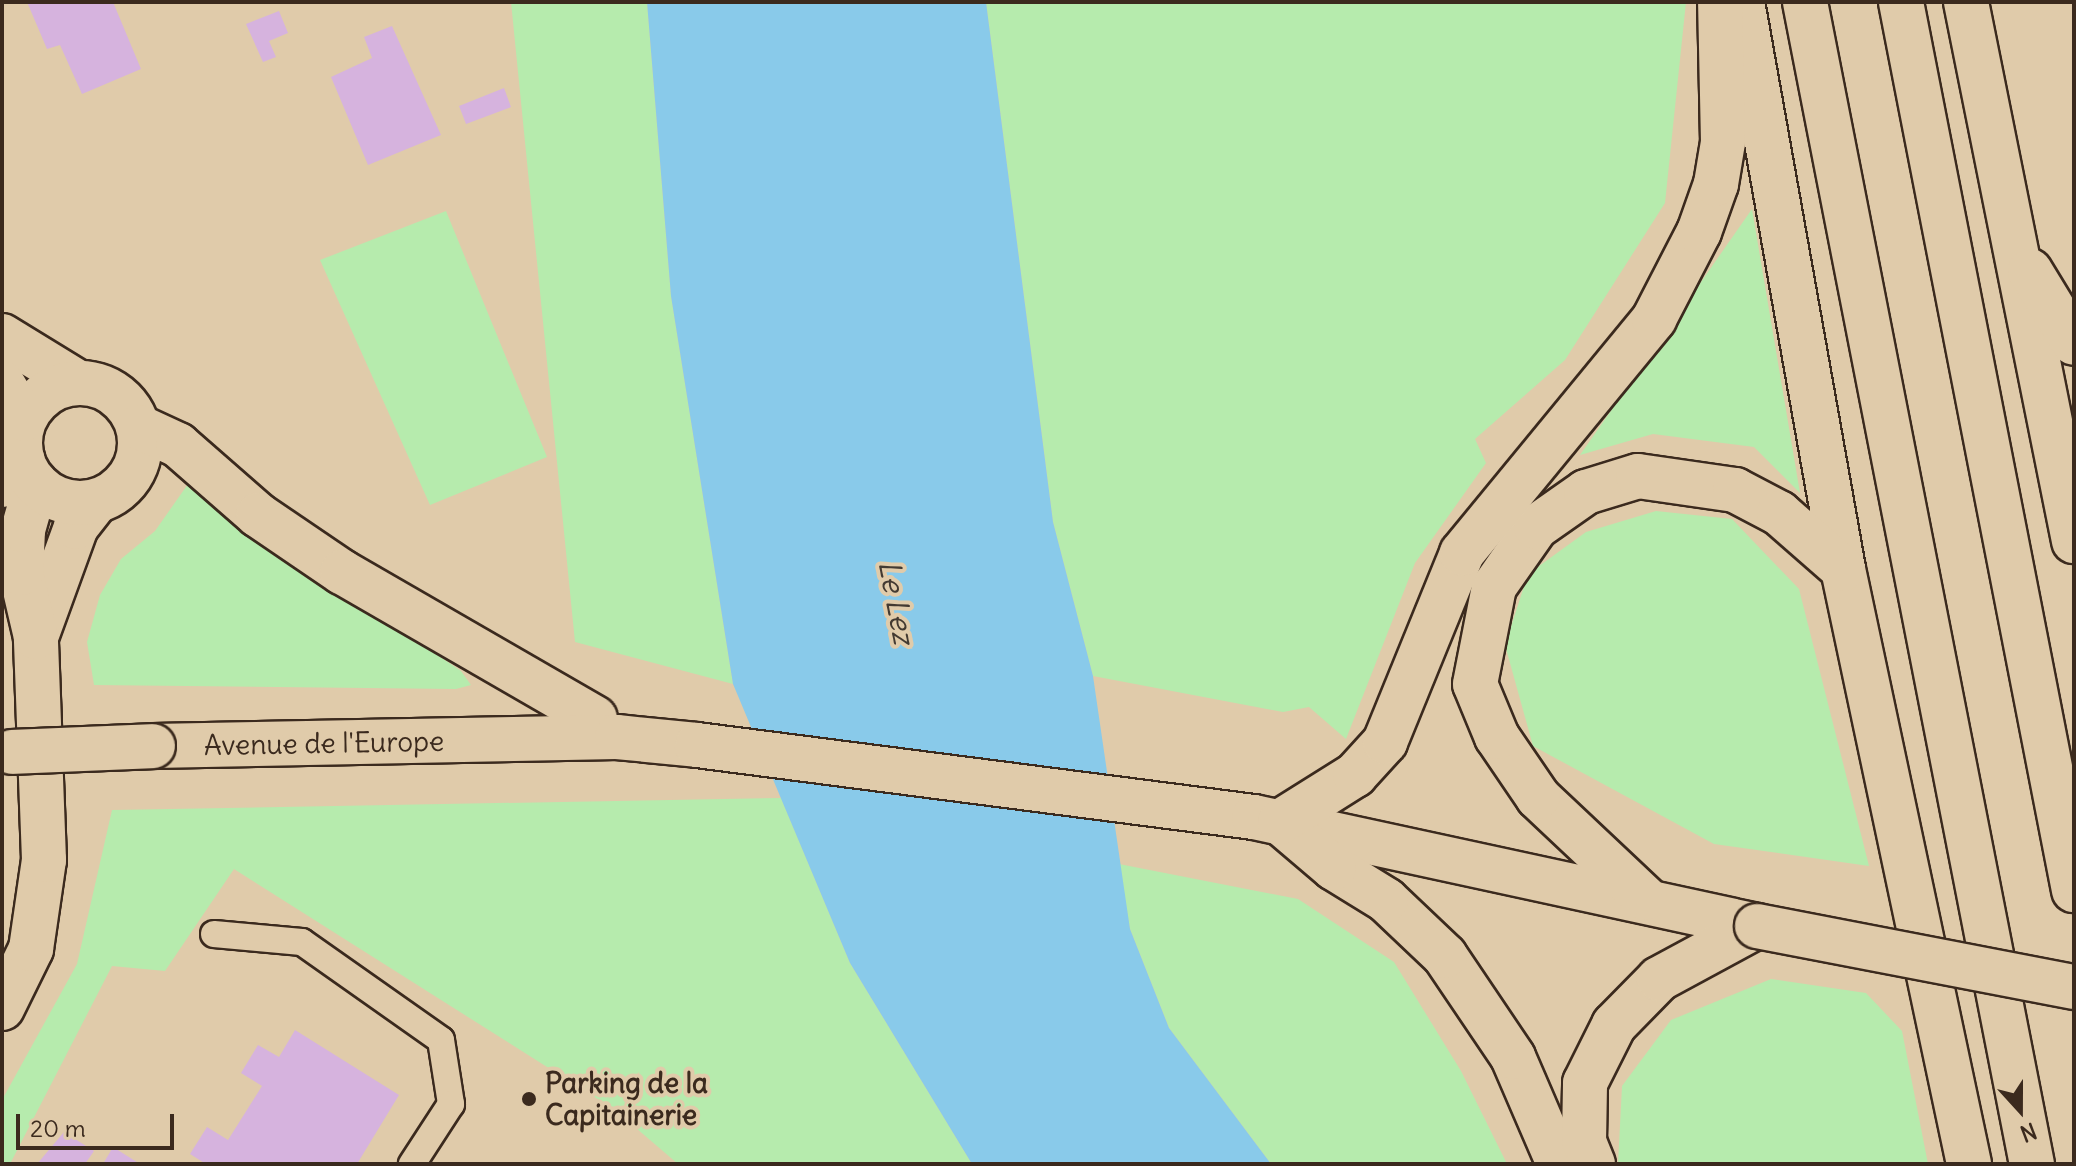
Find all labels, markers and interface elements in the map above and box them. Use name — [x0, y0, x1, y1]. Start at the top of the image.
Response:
water label: Le Lez — [871, 557, 923, 647]
street label: Avenue de l'Europe — [203, 724, 445, 762]
place label: Parking de la Capitainerie — [545, 1066, 708, 1132]
north arrow — [1980, 1070, 2060, 1150]
marker: Parking de la Capitainerie — [520, 1090, 538, 1108]
scale bar — [20, 1098, 178, 1148]
text: 20 m — [30, 1113, 86, 1143]
text: N — [2016, 1117, 2041, 1148]

